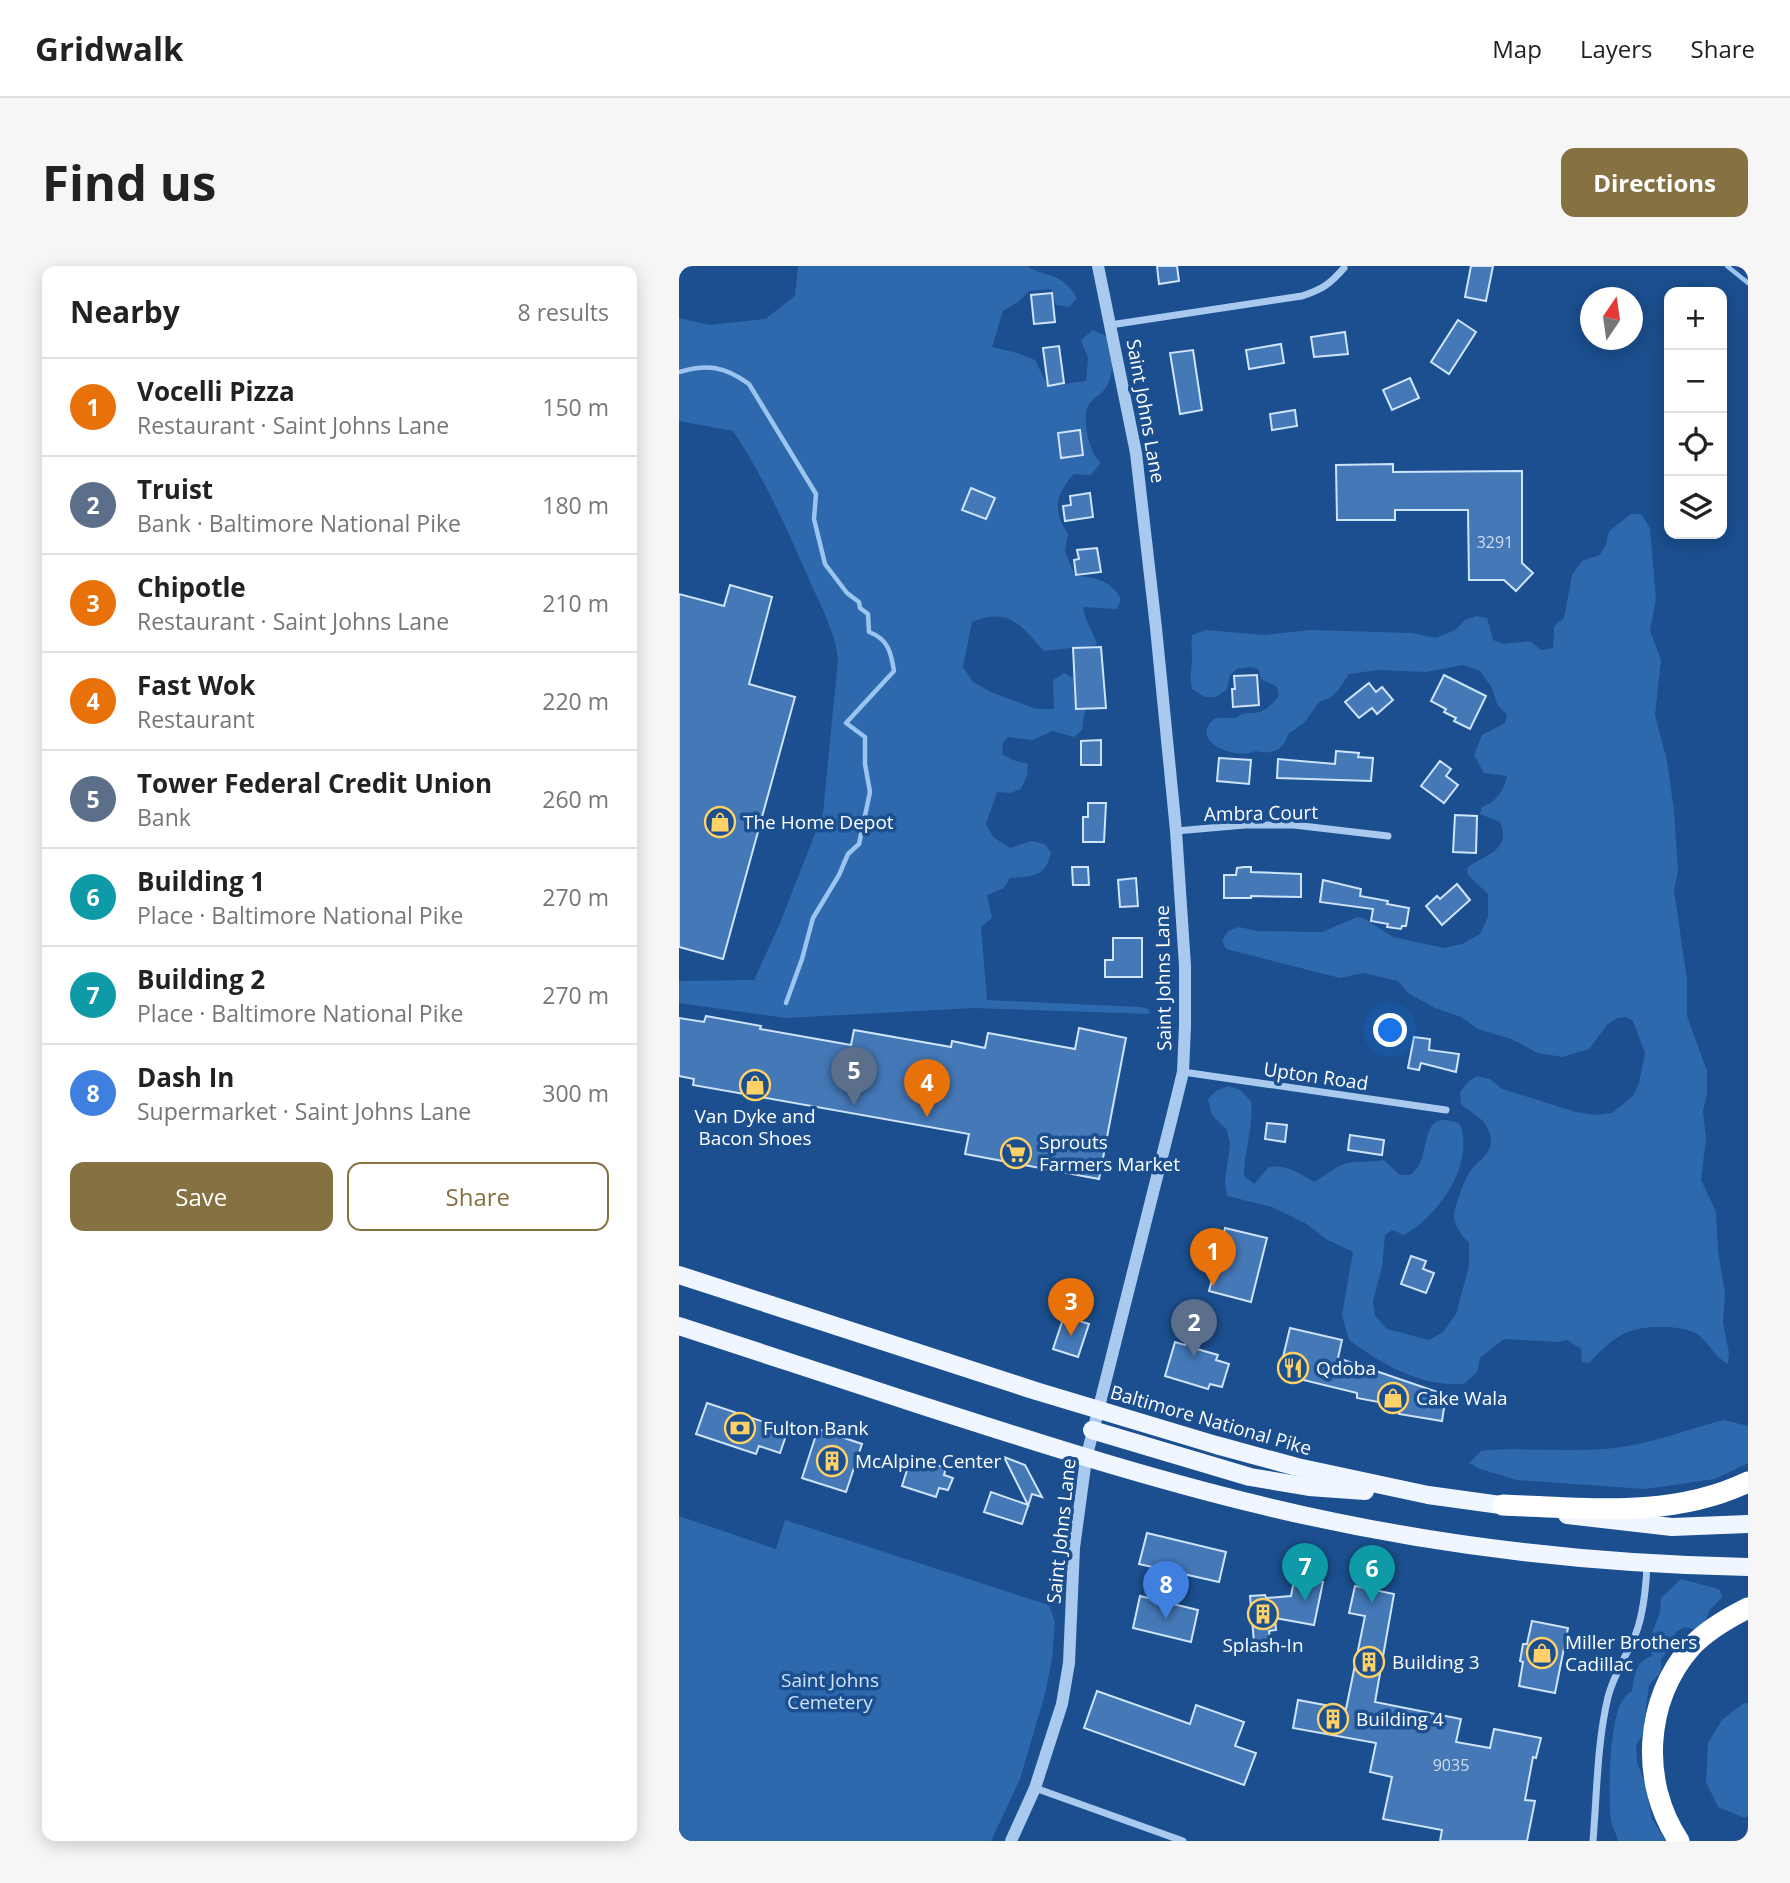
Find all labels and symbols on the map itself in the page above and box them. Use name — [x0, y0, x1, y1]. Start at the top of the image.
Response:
north arrow — [1580, 287, 1643, 350]
street label: Saint Johns Lane — [1121, 337, 1171, 485]
house number: 3291 — [1477, 531, 1513, 553]
street label: Ambra Court — [1204, 799, 1318, 827]
shop icon: The Home Depot — [703, 805, 737, 839]
place label: The Home Depot — [743, 809, 894, 835]
street label: Saint Johns Lane — [1149, 905, 1177, 1051]
your location — [1373, 1013, 1407, 1047]
pin: 5 — [831, 1047, 877, 1105]
street label: Upton Road — [1262, 1056, 1370, 1096]
pin: 4 — [904, 1059, 950, 1117]
shop icon: Van Dyke and Bacon Shoes — [738, 1068, 772, 1102]
place label: Van Dyke and Bacon Shoes — [694, 1103, 816, 1151]
place label: Sprouts Farmers Market — [1039, 1129, 1180, 1177]
supermarket icon: Sprouts Farmers Market — [999, 1136, 1033, 1170]
pin: 1 — [1190, 1228, 1236, 1286]
pin: 3 — [1048, 1278, 1094, 1336]
pin: 2 — [1171, 1299, 1217, 1357]
restaurant icon: Qdoba — [1276, 1351, 1310, 1385]
place label: Qdoba — [1316, 1355, 1376, 1381]
street label: Baltimore National Pike — [1107, 1379, 1315, 1461]
shop icon: Cake Wala — [1376, 1381, 1410, 1415]
place label: Cake Wala — [1416, 1385, 1508, 1411]
bank icon: Fulton Bank — [723, 1411, 757, 1445]
place label: Fulton Bank — [763, 1415, 869, 1441]
building icon: McAlpine Center — [815, 1444, 849, 1478]
place label: McAlpine Center — [855, 1448, 1001, 1474]
street label: Saint Johns Lane — [1040, 1457, 1082, 1605]
pin: 7 — [1282, 1543, 1328, 1601]
pin: 6 — [1349, 1545, 1395, 1603]
pin: 8 — [1143, 1561, 1189, 1619]
building icon: Splash-In — [1246, 1597, 1280, 1631]
place label: Miller Brothers Cadillac — [1565, 1629, 1697, 1677]
place label: Splash-In — [1222, 1632, 1304, 1658]
shop icon: Miller Brothers Cadillac — [1525, 1636, 1559, 1670]
building icon: Building 3 — [1352, 1645, 1386, 1679]
place label: Building 3 — [1392, 1649, 1480, 1675]
park label: Saint Johns Cemetery — [781, 1667, 879, 1715]
building icon: Building 4 — [1316, 1702, 1350, 1736]
place label: Building 4 — [1356, 1706, 1444, 1732]
house number: 9035 — [1433, 1754, 1469, 1776]

